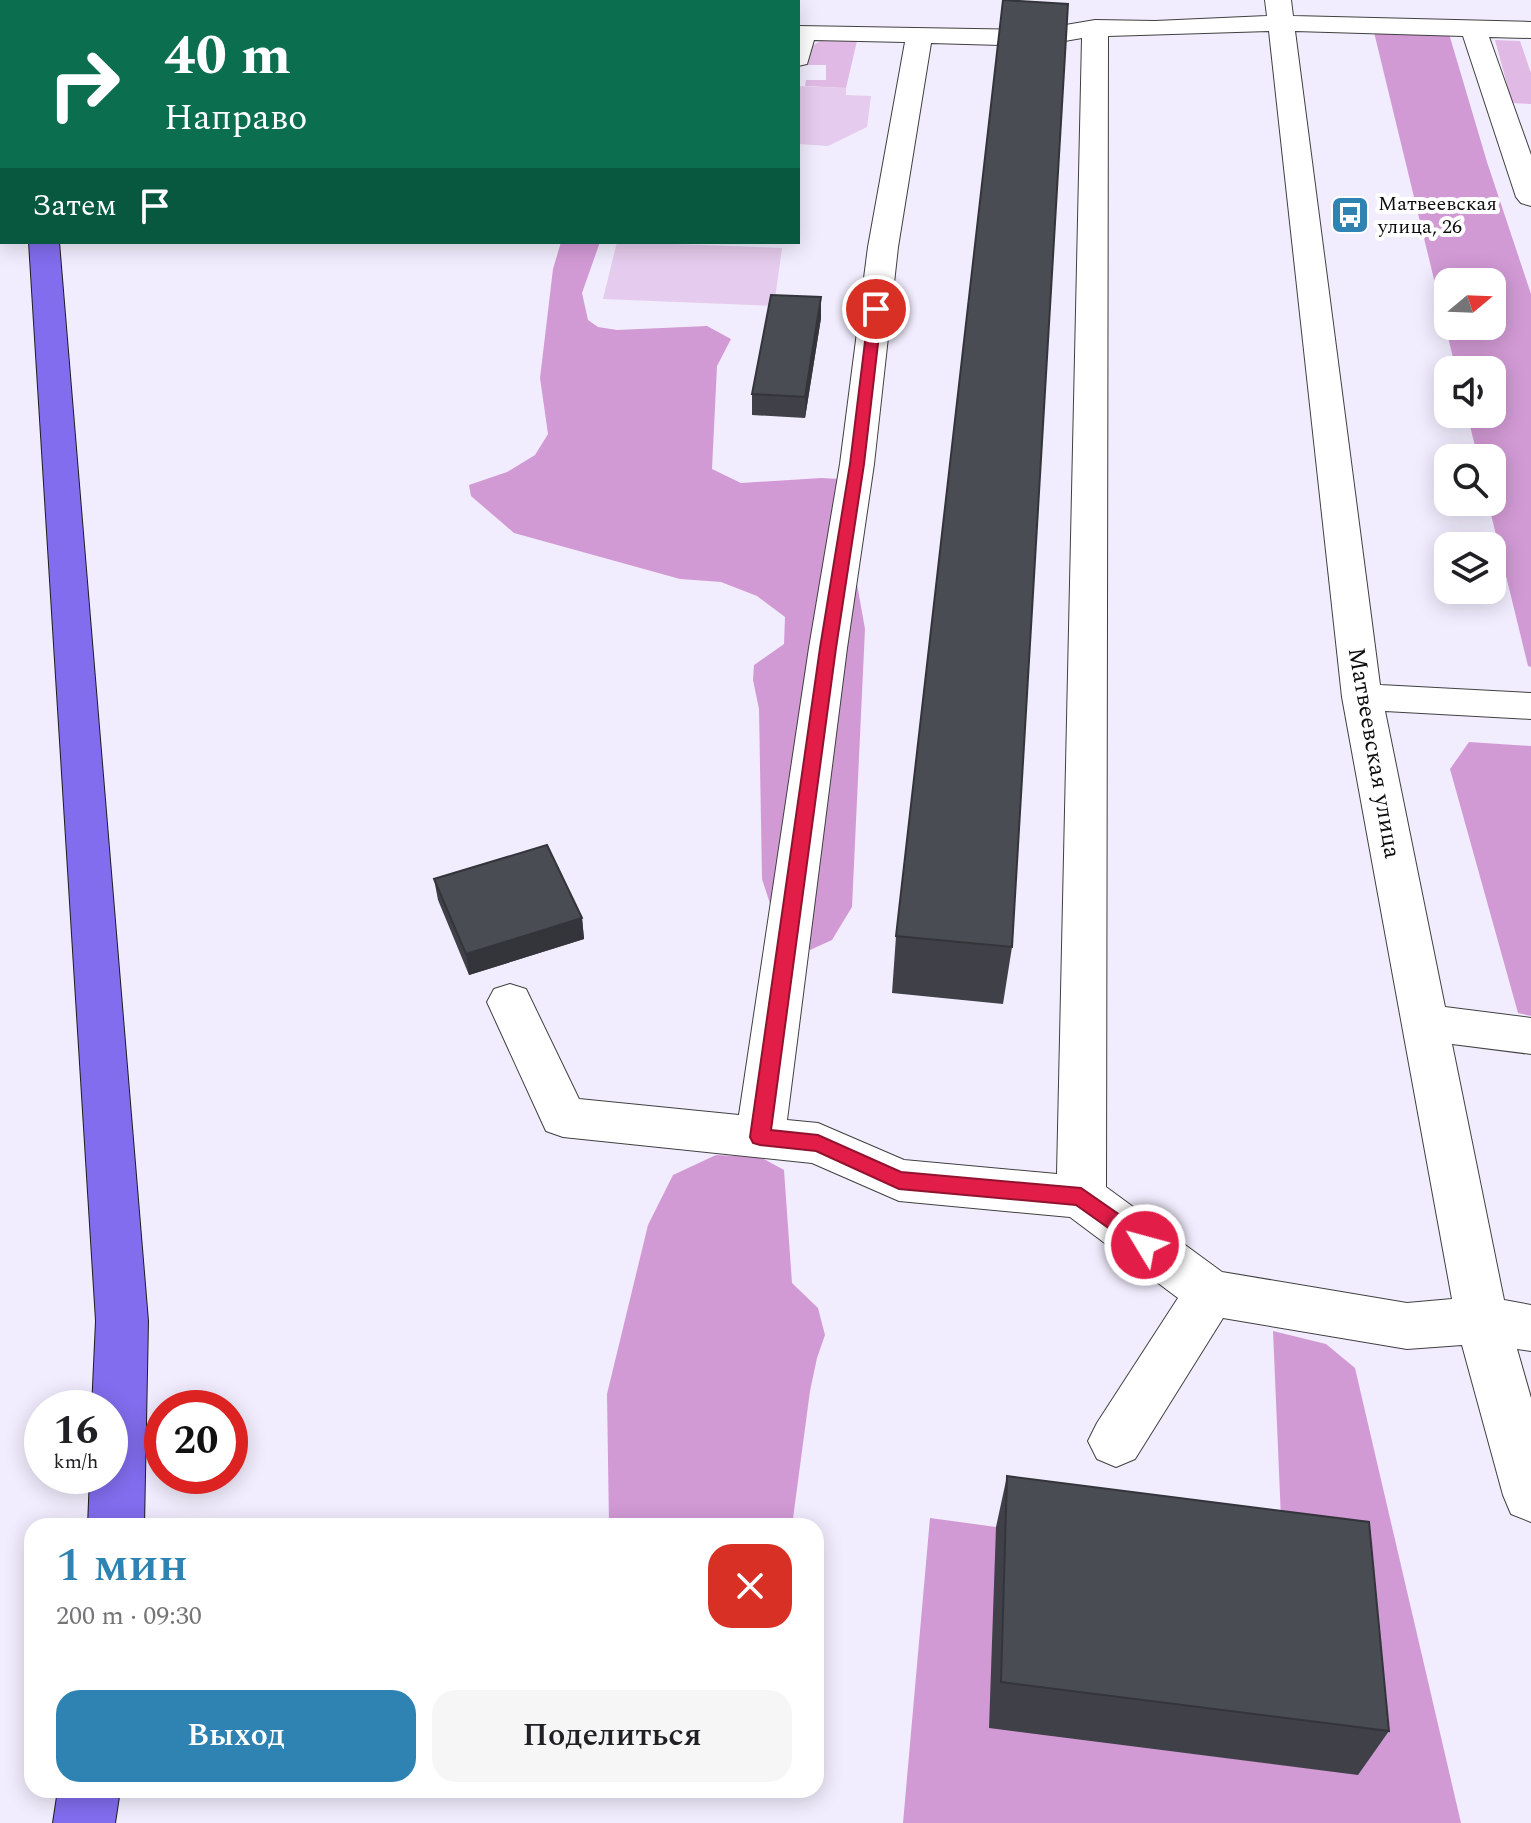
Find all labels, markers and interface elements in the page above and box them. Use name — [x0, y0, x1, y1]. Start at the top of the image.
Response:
text: 40 m — [164, 14, 291, 99]
icon: right — [32, 32, 136, 136]
text: Направо — [164, 91, 307, 146]
text: Затем — [32, 183, 117, 229]
icon: arrive — [133, 184, 177, 228]
place label: Матвеевская улица, 26 — [1377, 189, 1497, 242]
bus stop icon: Матвеевская улица, 26 — [1329, 194, 1371, 236]
north arrow — [1434, 268, 1506, 340]
map controls — [1434, 268, 1506, 604]
pin — [842, 275, 910, 343]
icon: arrive — [854, 287, 898, 331]
button: sound — [1434, 356, 1506, 428]
button: search — [1434, 444, 1506, 516]
button: layers — [1434, 532, 1506, 604]
street label: Матвеевская улица — [1338, 645, 1410, 862]
position arrow — [1103, 1203, 1187, 1287]
speed limit sign: 20 — [144, 1390, 248, 1494]
text: 16 — [54, 1401, 98, 1462]
text: km/h — [54, 1447, 99, 1477]
text: 1 мин — [56, 1529, 188, 1602]
button: close — [708, 1544, 792, 1628]
text: 200 m · 09:30 — [56, 1596, 202, 1636]
button: Выход — [56, 1690, 416, 1782]
button: Поделиться — [432, 1690, 792, 1782]

